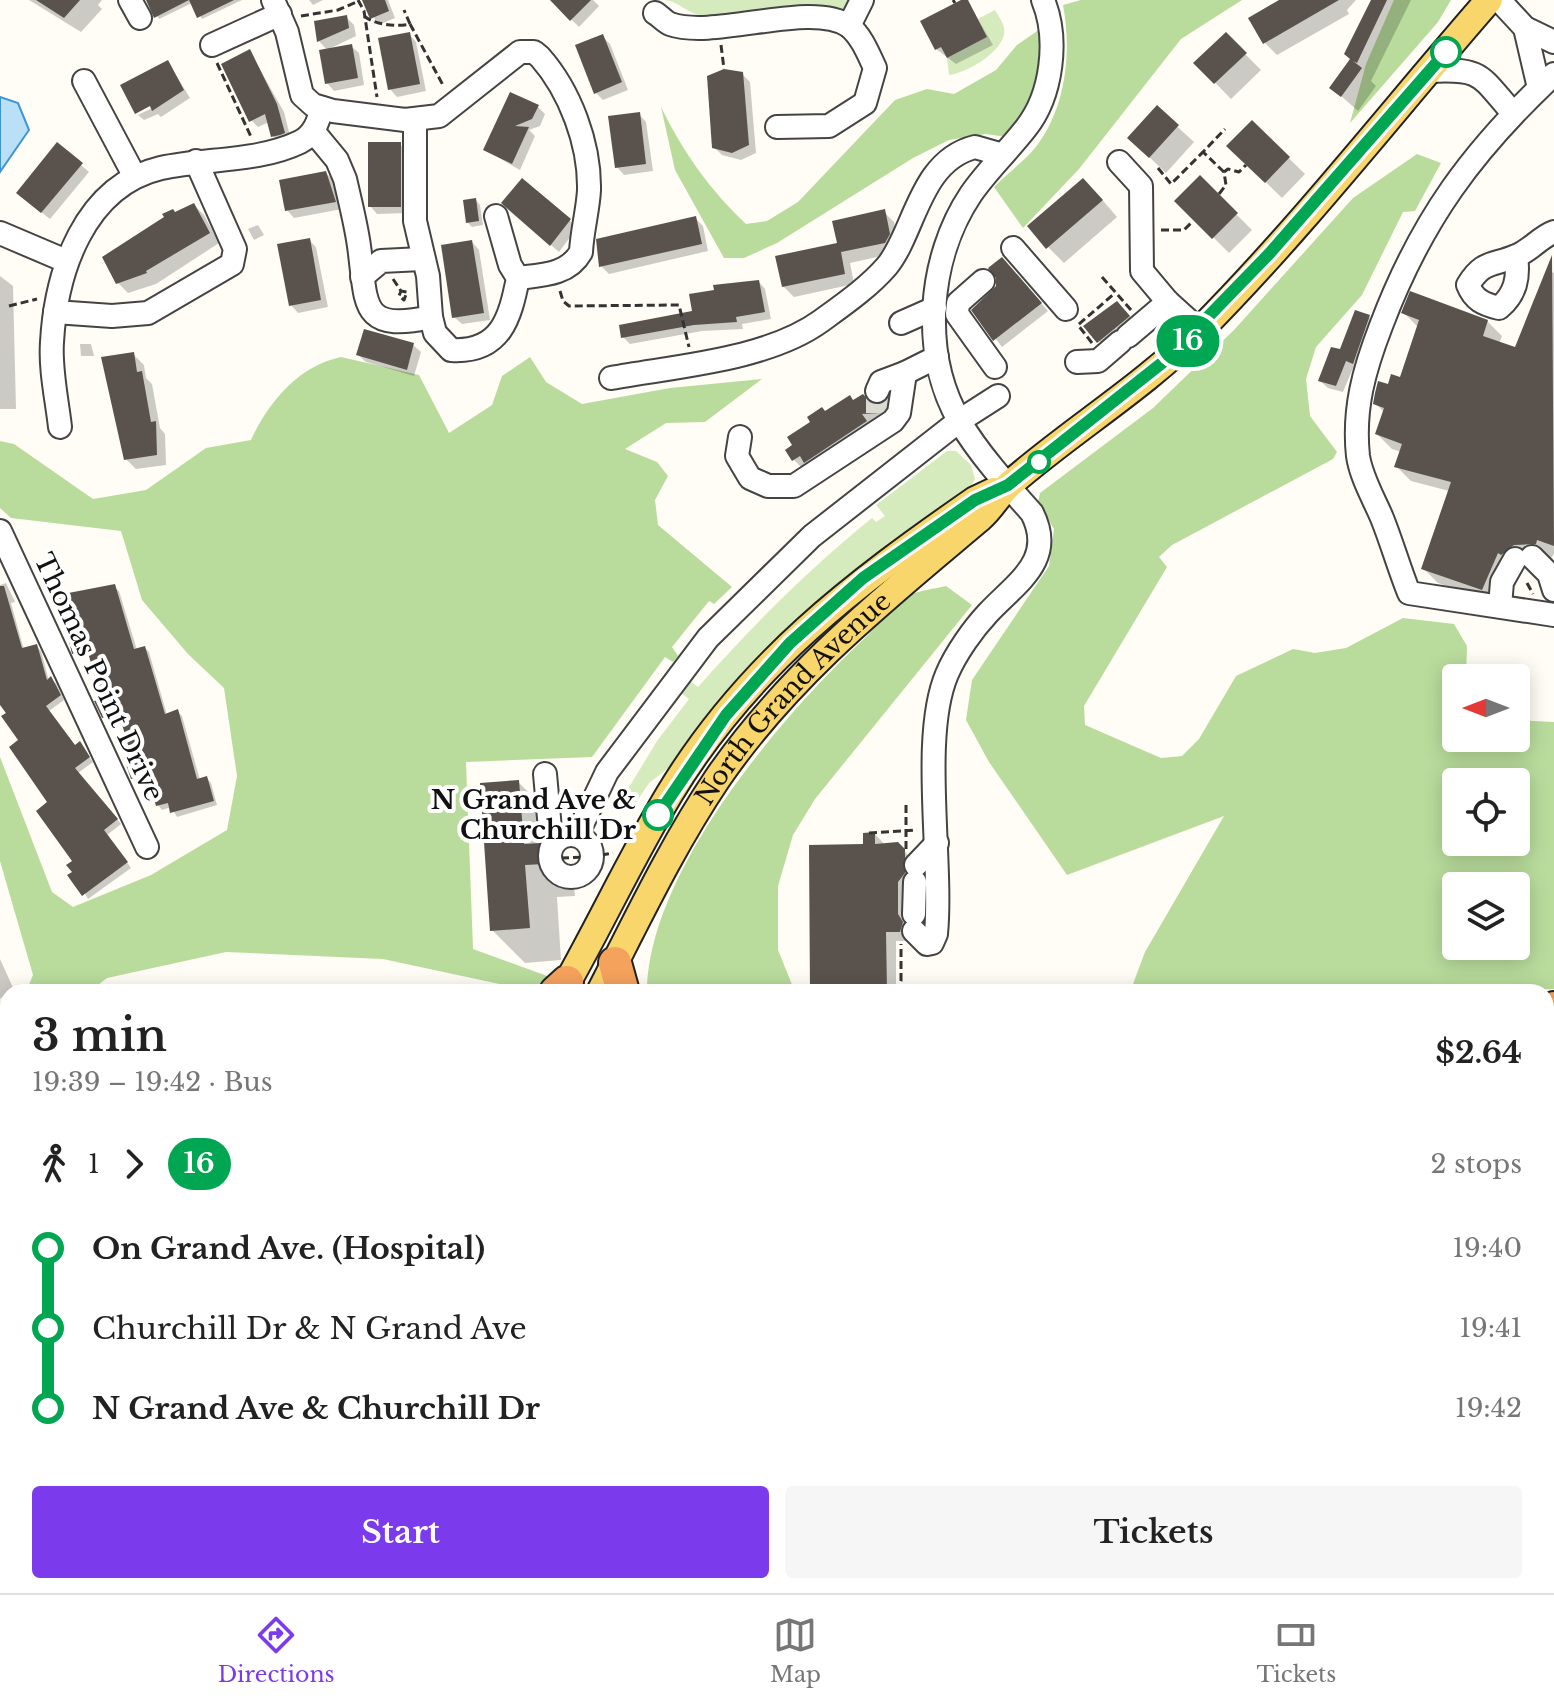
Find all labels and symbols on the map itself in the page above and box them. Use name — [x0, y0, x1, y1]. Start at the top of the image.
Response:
unlabelled marker — [1431, 37, 1461, 67]
line badge: 16 — [1152, 315, 1224, 367]
unlabelled marker — [1028, 451, 1050, 473]
street label: Thomas Point Drive — [27, 548, 171, 806]
street label: North Grand Avenue — [688, 585, 897, 811]
north arrow — [1442, 664, 1530, 752]
place label: N Grand Ave & Churchill Dr — [431, 784, 636, 846]
marker: N Grand Ave & Churchill Dr — [643, 800, 673, 830]

